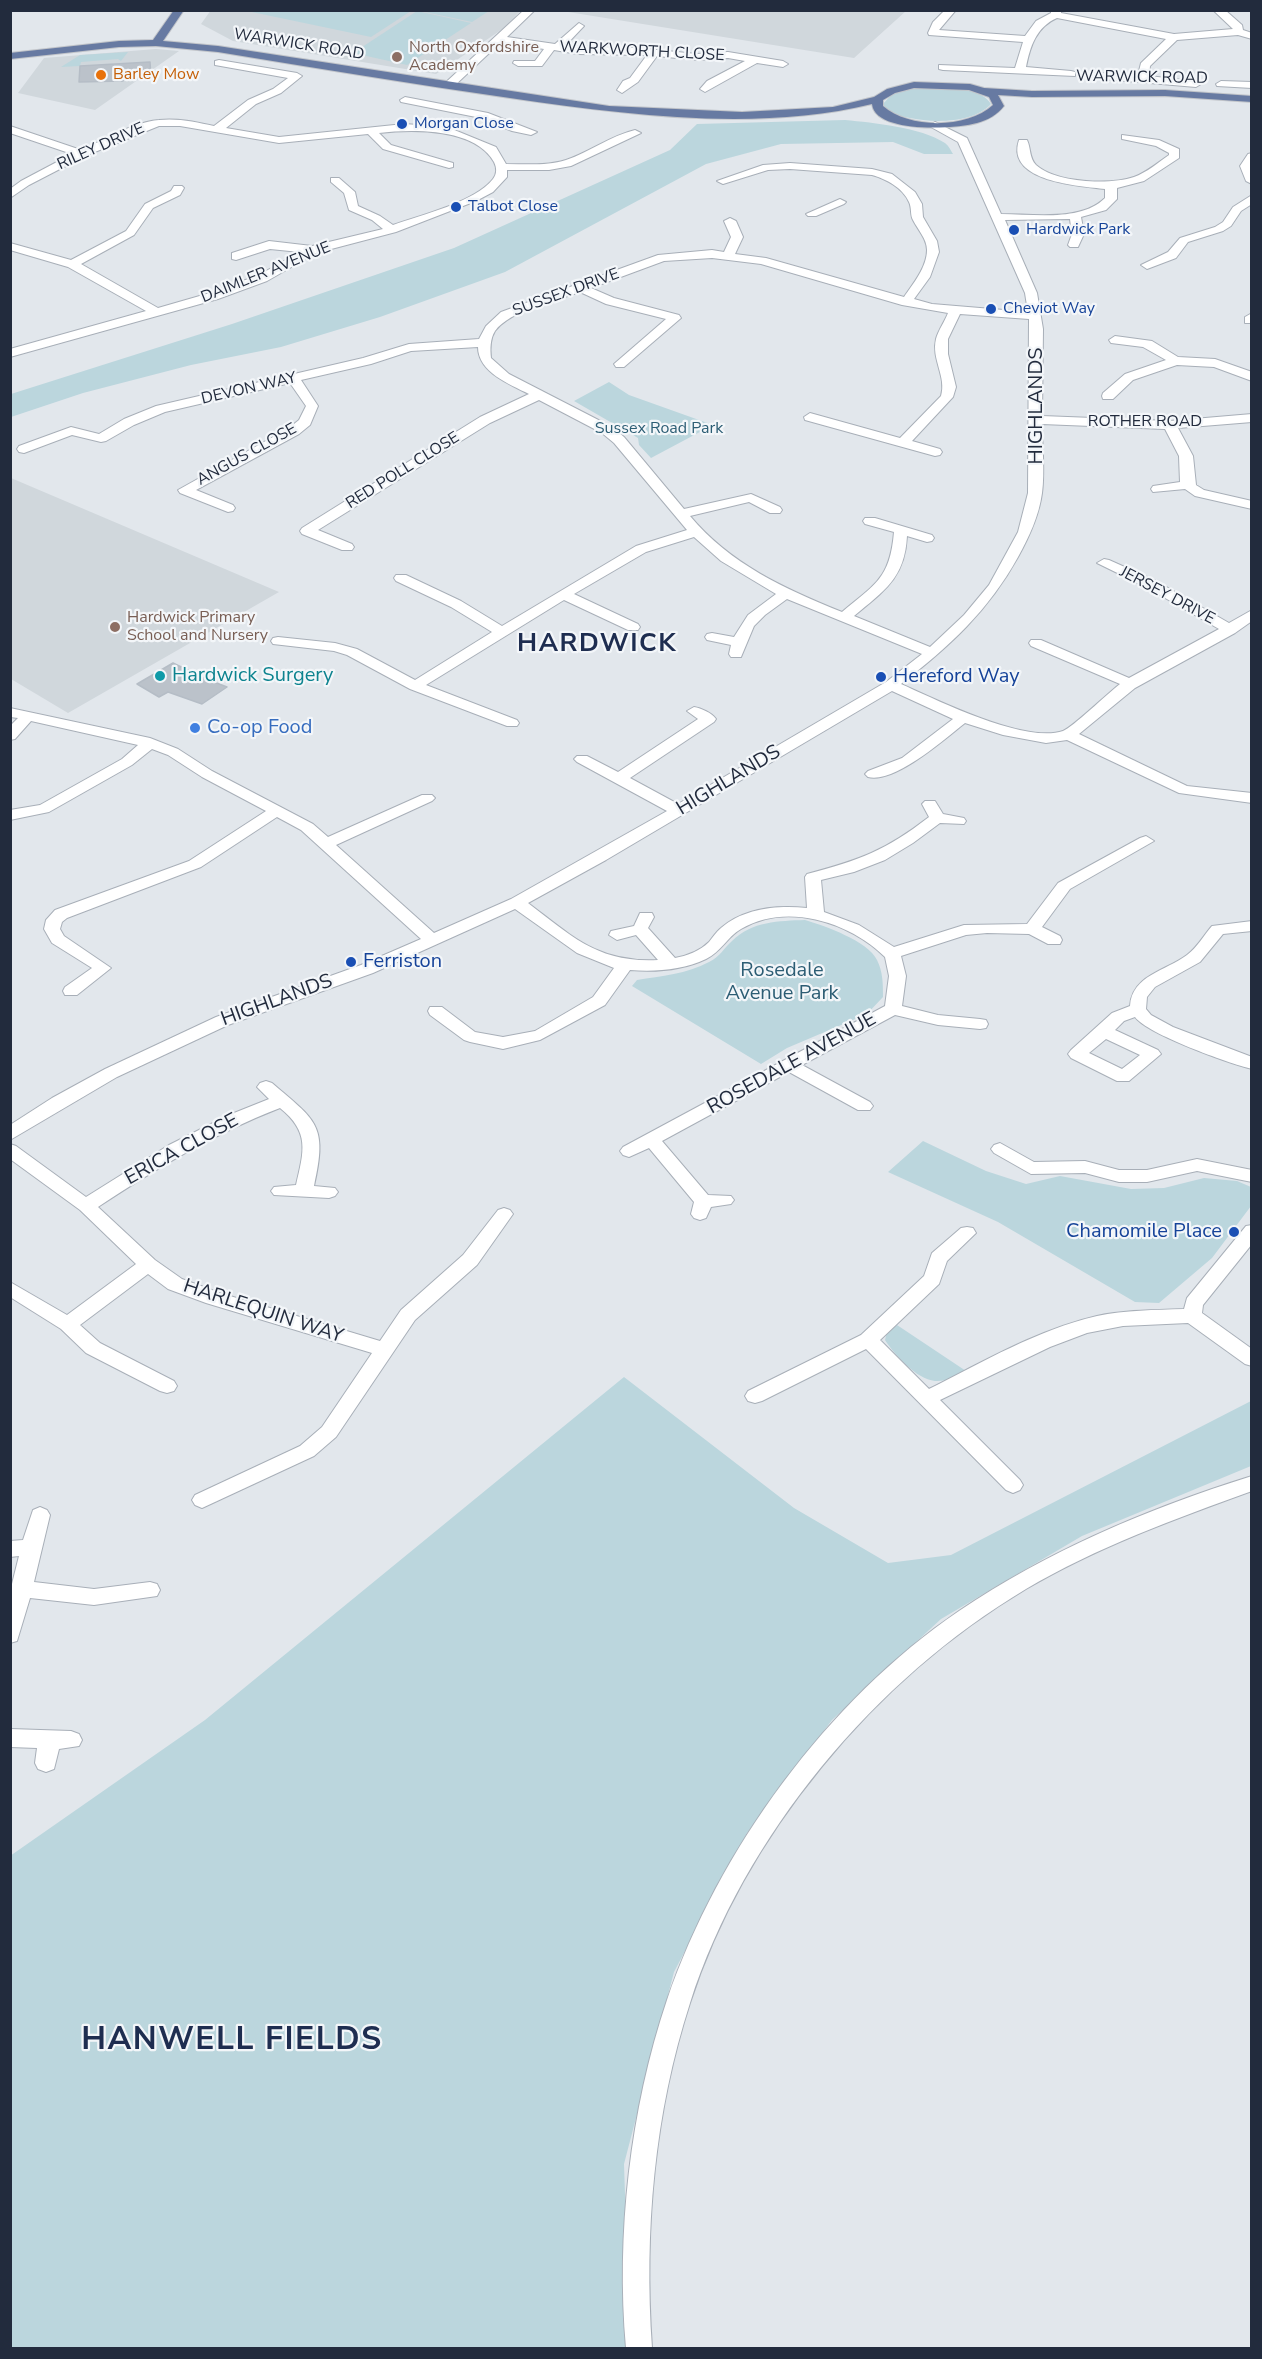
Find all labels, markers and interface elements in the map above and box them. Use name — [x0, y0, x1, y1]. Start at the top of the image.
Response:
street label: WARWICK ROAD — [232, 25, 366, 65]
place label: North Oxfordshire Academy — [409, 38, 539, 76]
street label: WARKWORTH CLOSE — [559, 38, 725, 66]
marker: North Oxfordshire Academy — [390, 50, 404, 64]
place label: Barley Mow — [113, 65, 199, 85]
street label: WARWICK ROAD — [1076, 67, 1208, 89]
marker: Barley Mow — [94, 68, 108, 82]
place label: Morgan Close — [414, 114, 514, 134]
marker: Morgan Close — [395, 117, 409, 131]
street label: RILEY DRIVE — [54, 119, 148, 175]
place label: Talbot Close — [468, 197, 558, 217]
marker: Talbot Close — [449, 200, 463, 214]
place label: Hardwick Park — [1026, 220, 1130, 240]
marker: Hardwick Park — [1007, 223, 1021, 237]
street label: DAIMLER AVENUE — [198, 238, 334, 308]
street label: SUSSEX DRIVE — [510, 265, 622, 321]
place label: Cheviot Way — [1003, 299, 1095, 319]
marker: Cheviot Way — [984, 302, 998, 316]
street label: HIGHLANDS — [1025, 347, 1049, 465]
street label: DEVON WAY — [200, 369, 298, 409]
street label: ROTHER ROAD — [1088, 412, 1202, 432]
park label: Sussex Road Park — [595, 419, 723, 439]
street label: ANGUS CLOSE — [194, 420, 300, 490]
street label: RED POLL CLOSE — [343, 428, 463, 514]
street label: JERSEY DRIVE — [1116, 563, 1218, 629]
place label: Hardwick Primary School and Nursery — [127, 608, 268, 646]
marker: Hardwick Primary School and Nursery — [108, 620, 122, 634]
district label: HARDWICK — [517, 629, 677, 661]
place label: Hardwick Surgery — [172, 664, 333, 688]
place label: Hereford Way — [893, 665, 1020, 689]
marker: Hardwick Surgery — [153, 669, 167, 683]
marker: Hereford Way — [874, 670, 888, 684]
place label: Co-op Food — [207, 716, 312, 740]
marker: Co-op Food — [188, 721, 202, 735]
street label: HIGHLANDS — [673, 741, 785, 821]
place label: Ferriston — [363, 950, 442, 974]
marker: Ferriston — [344, 955, 358, 969]
park label: Rosedale Avenue Park — [725, 959, 839, 1006]
street label: HIGHLANDS — [218, 970, 336, 1032]
street label: ROSEDALE AVENUE — [703, 1008, 881, 1120]
street label: ERICA CLOSE — [121, 1109, 243, 1191]
place label: Chamomile Place — [1066, 1220, 1222, 1244]
marker: Chamomile Place — [1227, 1225, 1241, 1239]
street label: HARLEQUIN WAY — [180, 1275, 346, 1349]
district label: HANWELL FIELDS — [81, 2022, 383, 2060]

